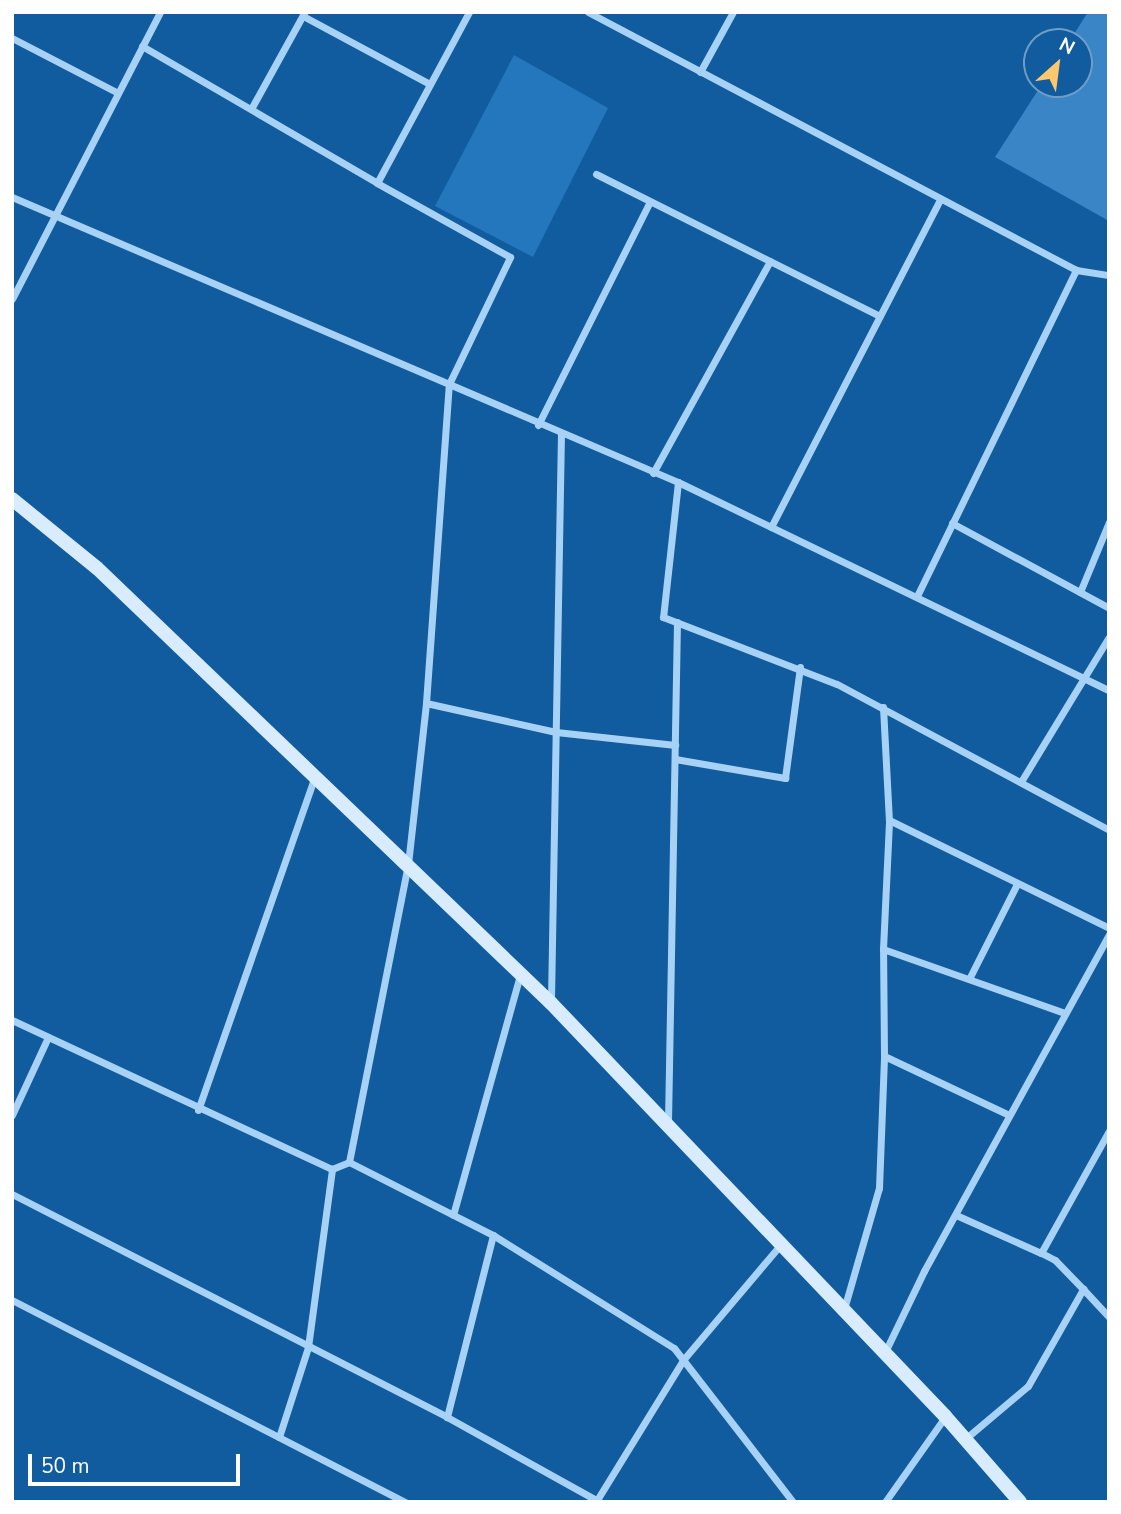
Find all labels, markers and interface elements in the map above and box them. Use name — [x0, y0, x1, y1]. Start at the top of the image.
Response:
north arrow — [1023, 28, 1093, 98]
text: N — [1055, 31, 1079, 61]
scale bar — [32, 1440, 243, 1484]
text: 50 m — [41, 1452, 90, 1480]

